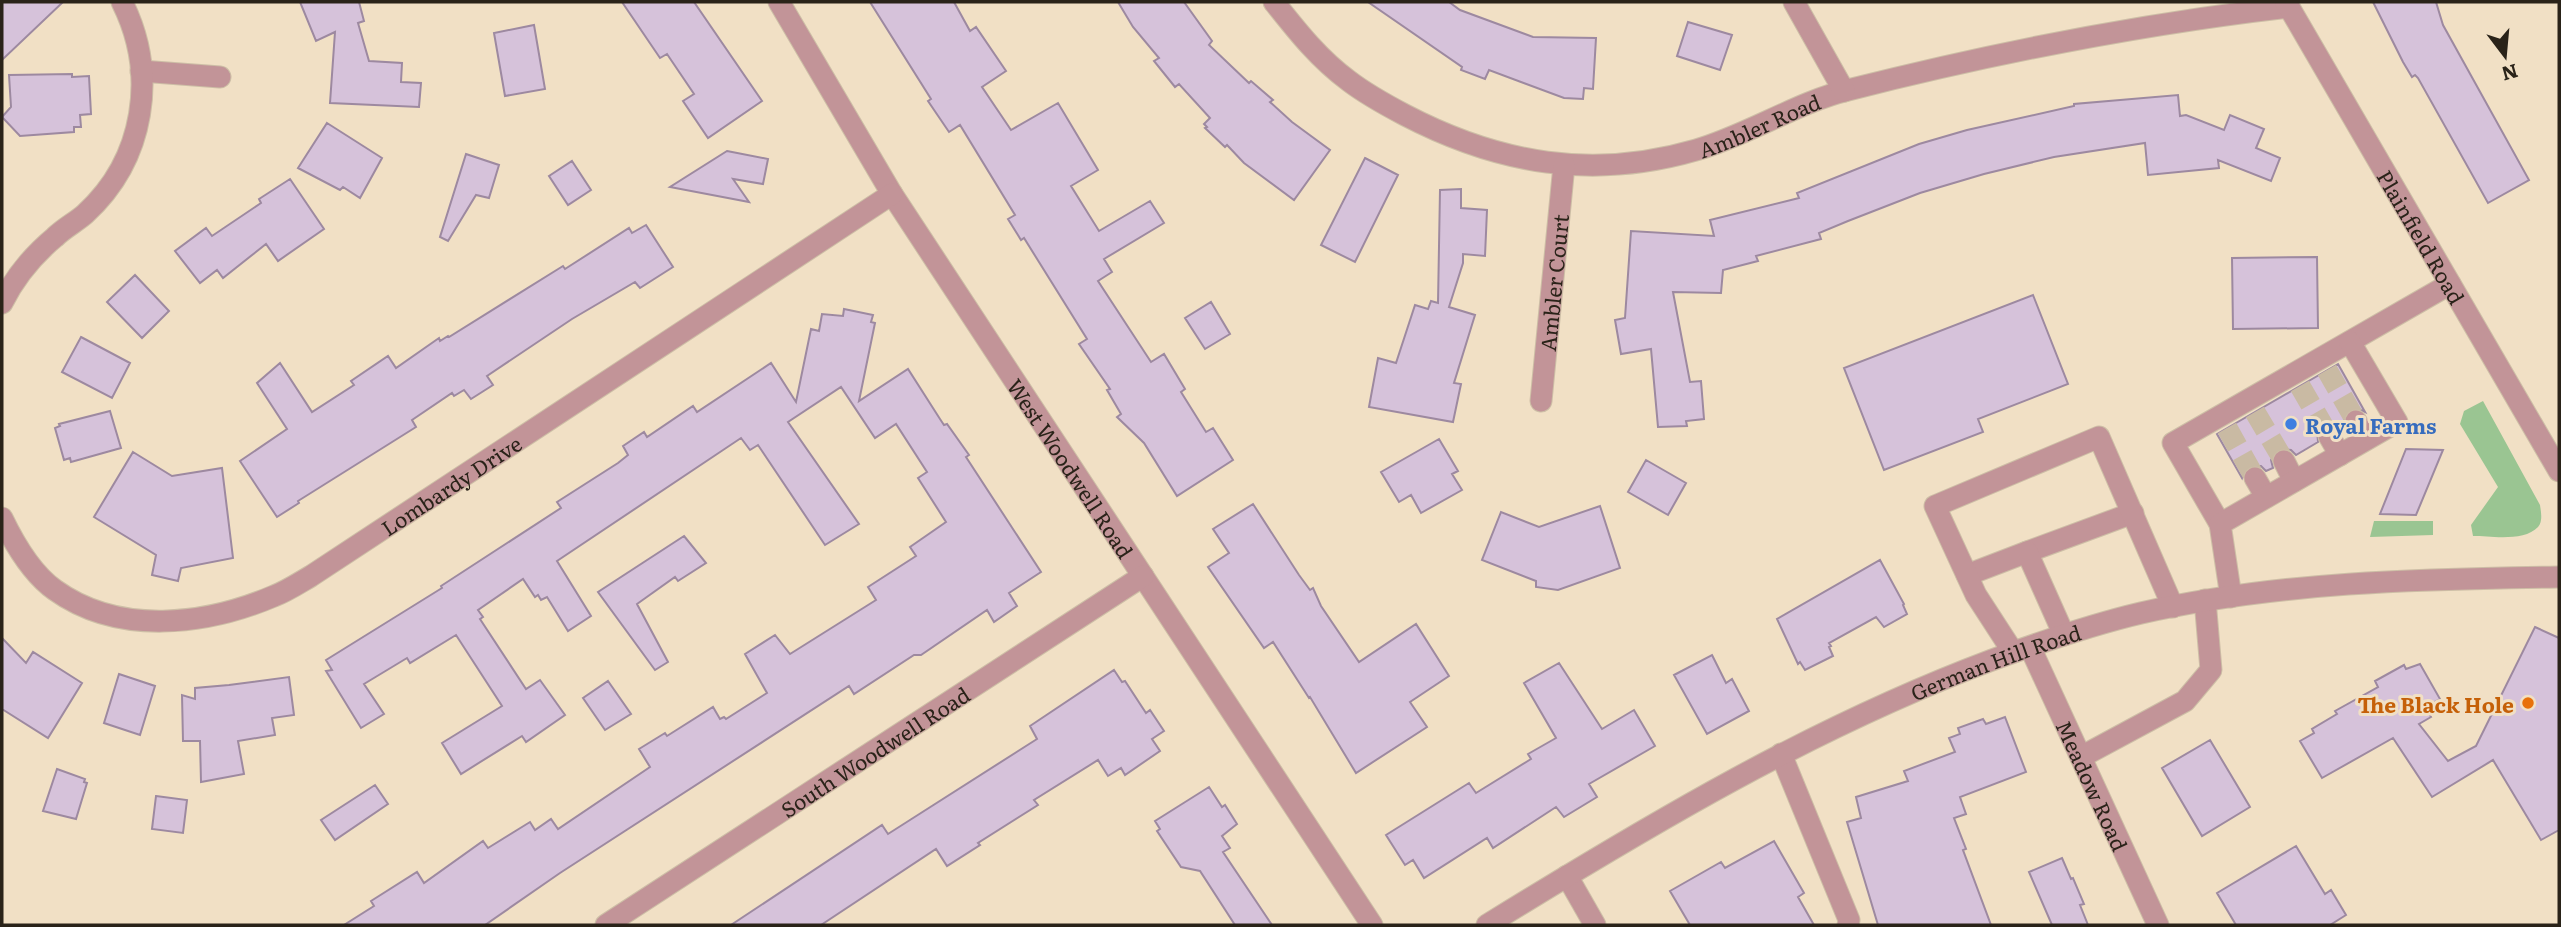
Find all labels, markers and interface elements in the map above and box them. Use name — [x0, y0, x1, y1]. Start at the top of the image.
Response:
north arrow — [2470, 21, 2540, 91]
text: N — [2498, 58, 2521, 89]
street label: Ambler Road — [1694, 85, 1825, 164]
street label: Plainfield Road — [2371, 163, 2474, 309]
street label: Ambler Court — [1530, 212, 1575, 352]
street label: West Woodwell Road — [1001, 371, 1142, 564]
place label: Royal Farms — [2305, 409, 2437, 440]
marker: Royal Farms — [2283, 416, 2299, 432]
street label: Lombardy Drive — [374, 427, 527, 542]
street label: German Hill Road — [1905, 615, 2084, 707]
street label: South Woodwell Road — [774, 678, 975, 824]
place label: The Black Hole — [2357, 688, 2514, 719]
marker: The Black Hole — [2520, 695, 2536, 711]
street label: Meadow Road — [2050, 715, 2137, 856]

